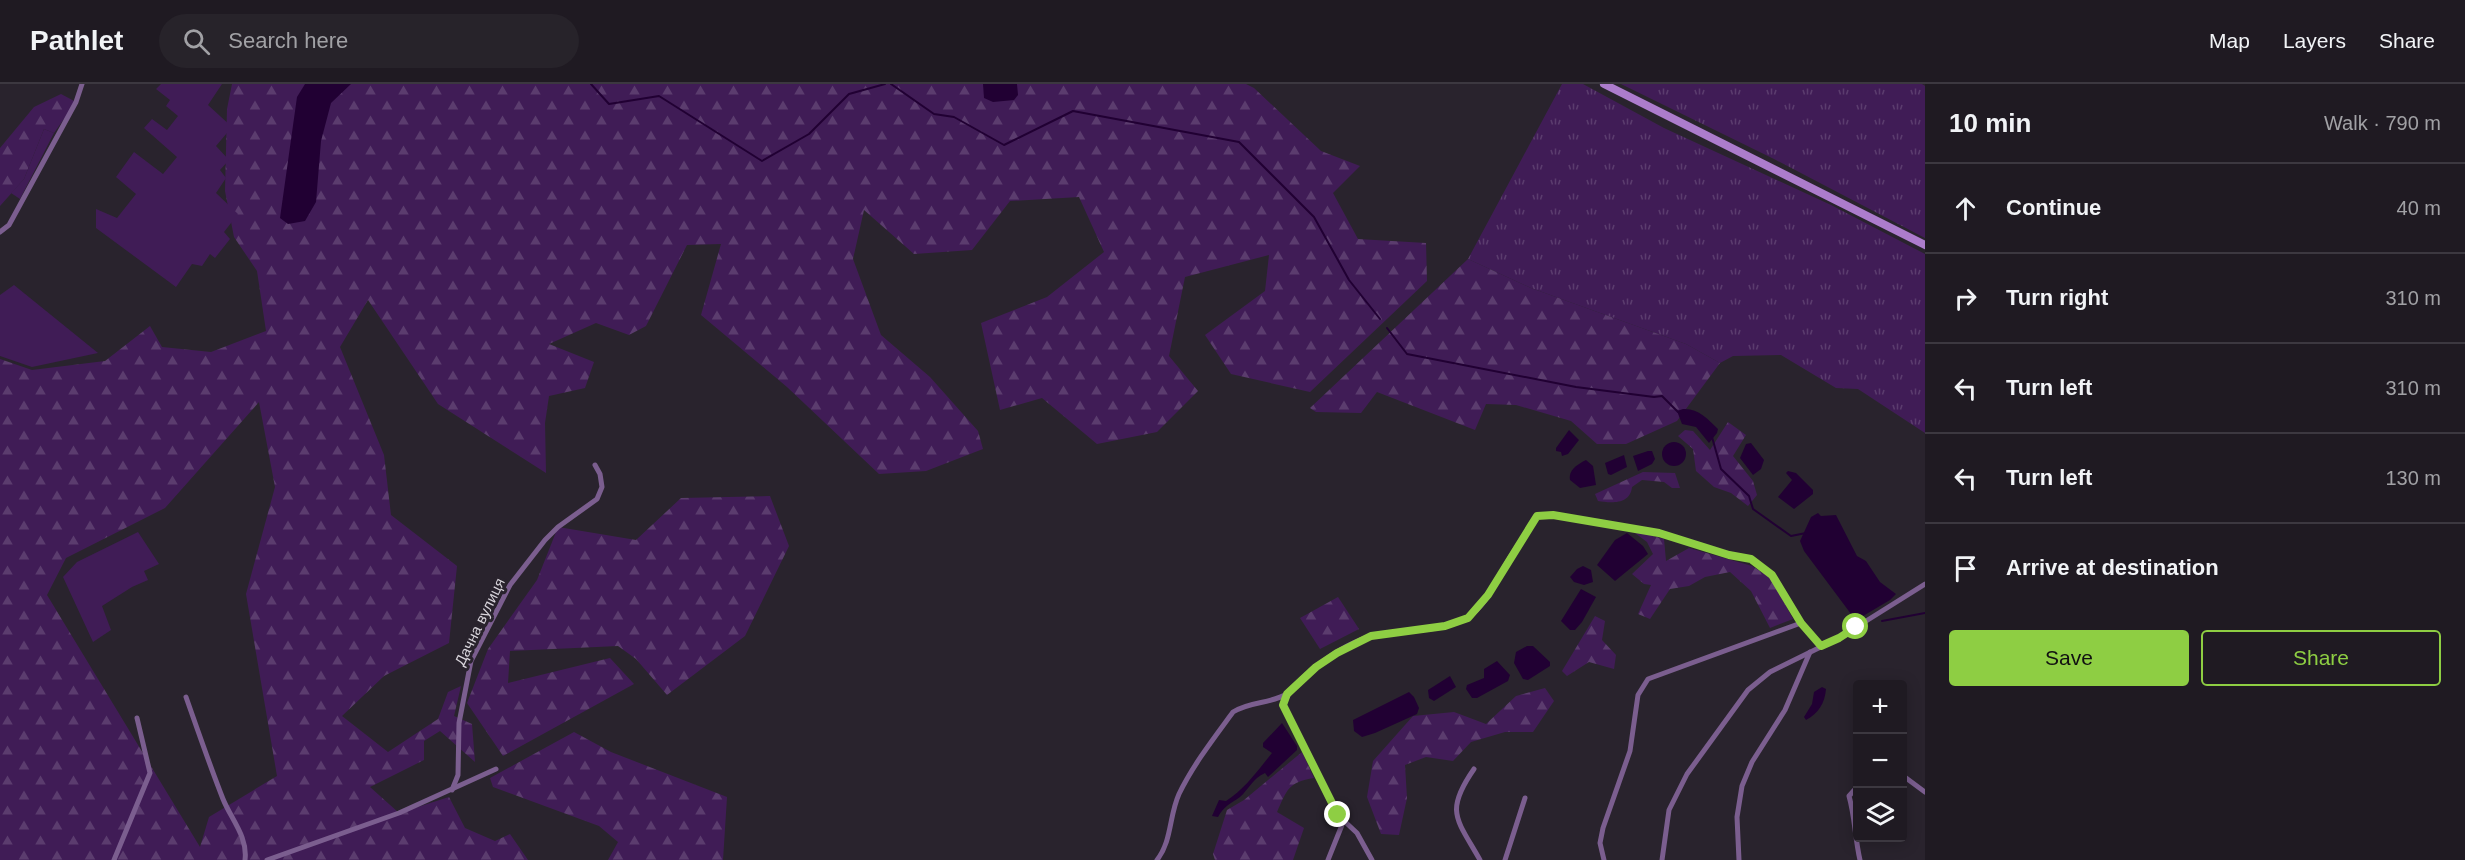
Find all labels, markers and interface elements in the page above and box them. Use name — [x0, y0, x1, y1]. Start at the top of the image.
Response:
search box — [159, 14, 579, 68]
text: Pathlet — [30, 25, 123, 56]
icon: search — [180, 25, 213, 58]
text: Search here — [228, 28, 348, 53]
text: Map — [2209, 29, 2250, 52]
text: Layers — [2283, 29, 2346, 52]
text: Share — [2379, 29, 2435, 52]
text: 10 min — [1949, 108, 2031, 138]
text: Walk · 790 m — [2324, 112, 2441, 134]
icon: ahead — [1949, 192, 1982, 225]
text: Continue — [2006, 195, 2101, 220]
text: 40 m — [2397, 197, 2441, 219]
icon: right — [1949, 282, 1982, 315]
text: Turn right — [2006, 285, 2108, 310]
text: 310 m — [2385, 287, 2441, 309]
icon: left — [1949, 372, 1982, 405]
text: Turn left — [2006, 375, 2092, 400]
text: 310 m — [2385, 377, 2441, 399]
icon: left — [1949, 462, 1982, 495]
text: Turn left — [2006, 465, 2092, 490]
text: 130 m — [2385, 467, 2441, 489]
icon: arrive — [1949, 552, 1982, 585]
text: Arrive at destination — [2006, 555, 2219, 580]
street label: Дачна вулиця — [451, 575, 508, 668]
route start — [1842, 613, 1868, 639]
button: Save — [1949, 630, 2189, 686]
button: Share — [2201, 630, 2441, 686]
map controls — [1853, 680, 1907, 842]
button: + — [1853, 680, 1907, 734]
button: − — [1853, 734, 1907, 788]
button: layers — [1853, 788, 1907, 842]
route end — [1324, 801, 1350, 827]

